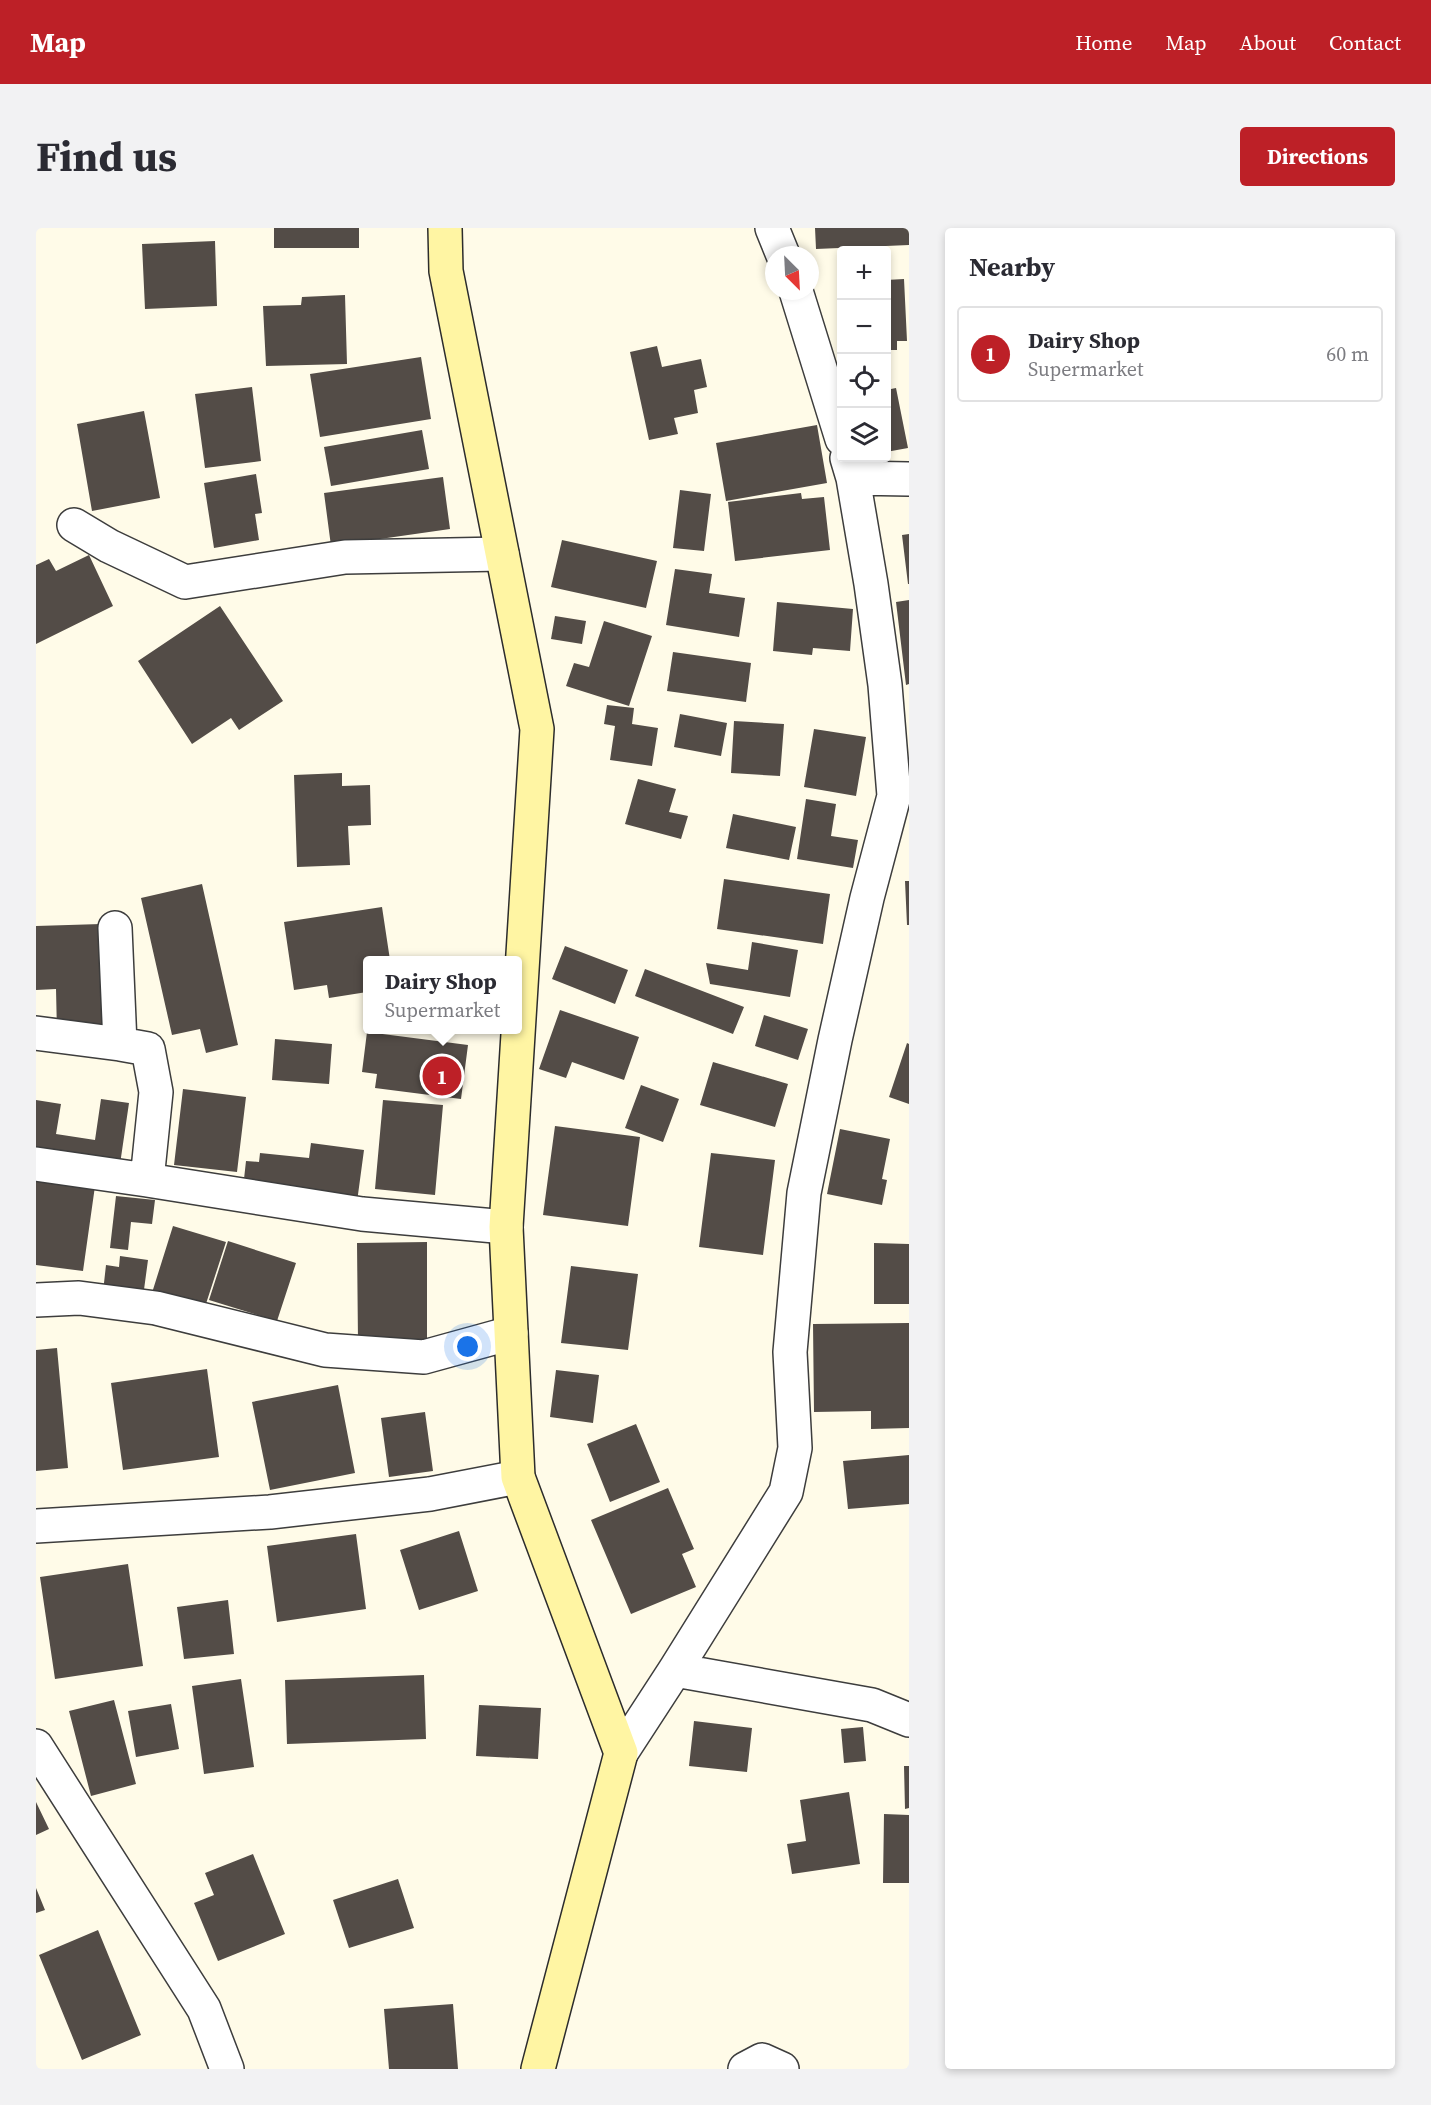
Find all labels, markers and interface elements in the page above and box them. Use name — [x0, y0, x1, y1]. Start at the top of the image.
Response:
text: Map — [30, 23, 86, 61]
text: Home — [1075, 28, 1133, 57]
text: Map — [1166, 28, 1207, 57]
text: About — [1240, 28, 1296, 57]
text: Contact — [1329, 28, 1401, 57]
text: Find us — [36, 127, 177, 185]
button: Directions — [1240, 127, 1395, 186]
north arrow — [765, 246, 819, 300]
map controls — [837, 246, 891, 462]
button: + — [837, 246, 891, 300]
text: Nearby — [969, 249, 1055, 285]
button: − — [837, 300, 891, 354]
text: Dairy Shop — [1028, 325, 1140, 355]
text: 1 — [985, 340, 996, 368]
text: 60 m — [1326, 340, 1369, 368]
button: locate — [837, 354, 891, 408]
text: Supermarket — [1028, 355, 1143, 383]
button: layers — [837, 408, 891, 462]
popup — [363, 956, 522, 1034]
text: Dairy Shop — [385, 966, 497, 996]
text: Supermarket — [385, 996, 500, 1024]
pin: 1 — [422, 1054, 462, 1098]
your location — [453, 1332, 482, 1361]

